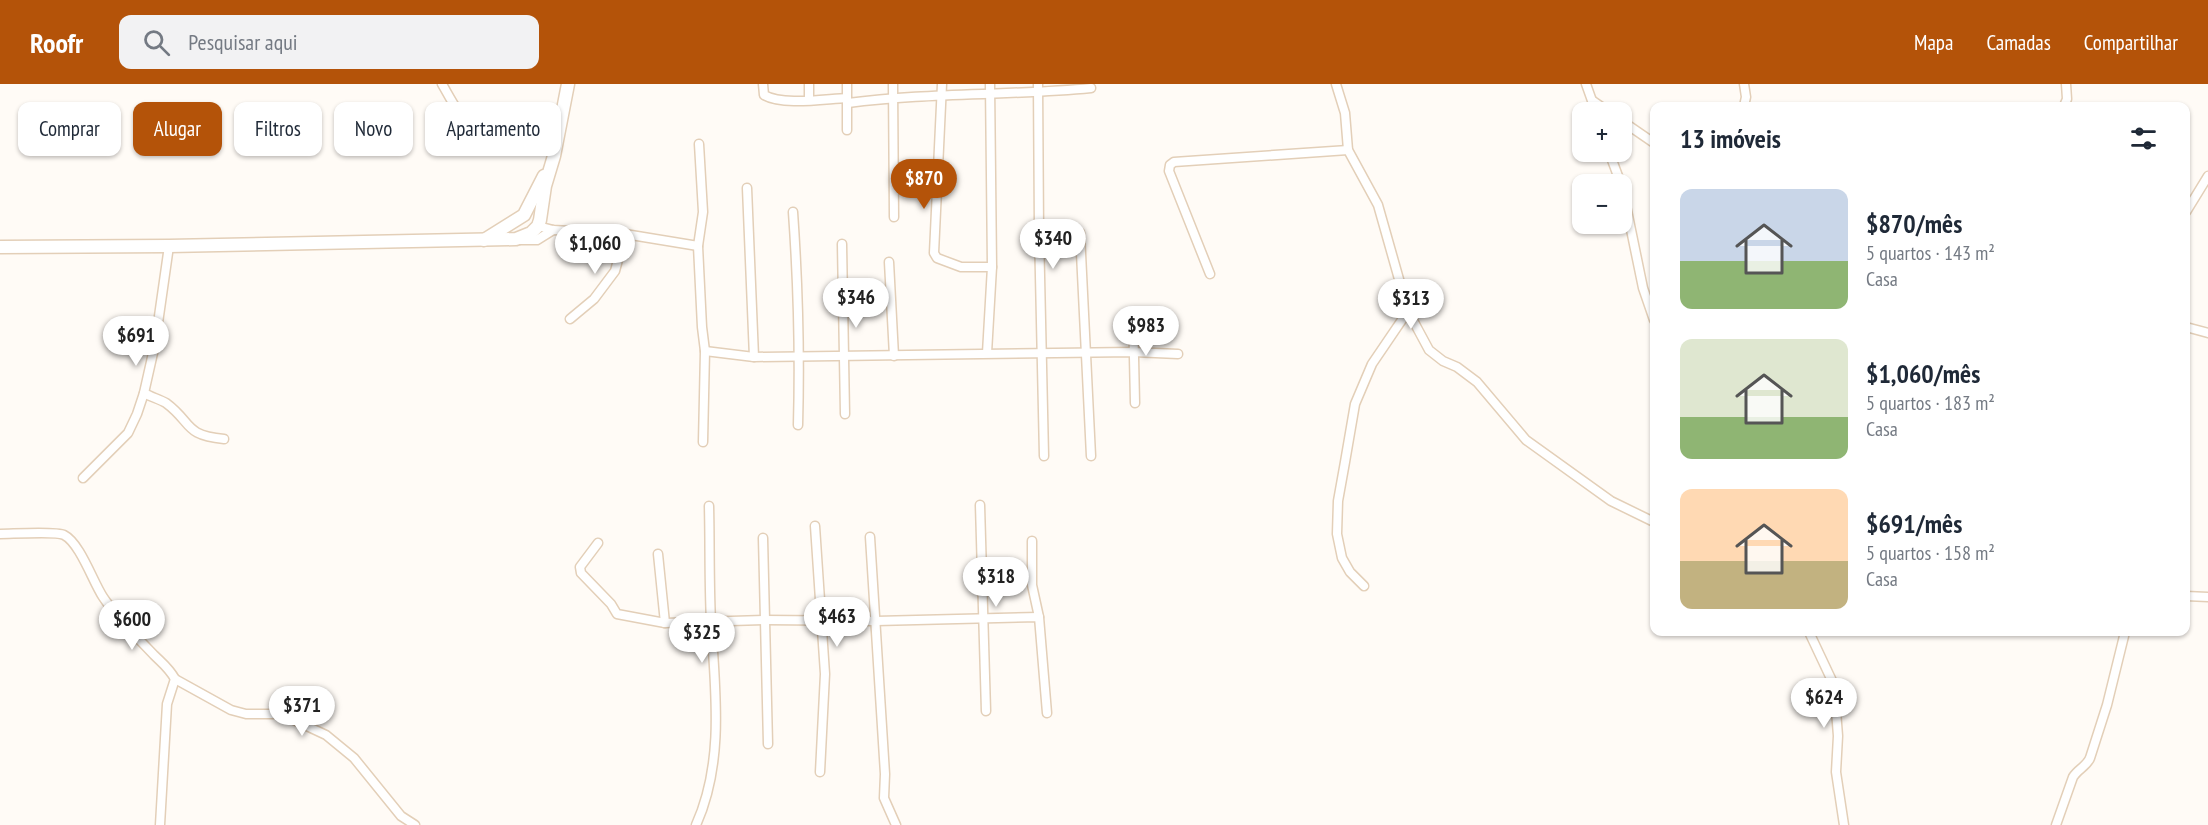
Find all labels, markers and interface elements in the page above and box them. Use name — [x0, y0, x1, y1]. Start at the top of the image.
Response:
search box — [119, 15, 539, 69]
text: Roofr — [30, 24, 83, 61]
icon: search — [140, 26, 173, 59]
text: Pesquisar aqui — [188, 28, 297, 56]
text: Mapa — [1914, 29, 1953, 56]
text: Camadas — [1986, 29, 2051, 56]
text: Compartilhar — [2084, 29, 2178, 56]
chip: Comprar — [18, 102, 121, 156]
chip: Alugar — [133, 102, 222, 156]
chip: Filtros — [234, 102, 322, 156]
chip: Novo — [334, 102, 413, 156]
chip: Apartamento — [425, 102, 561, 156]
map controls — [1572, 102, 1632, 234]
button: + — [1572, 102, 1632, 162]
text: 13 imóveis — [1680, 122, 1781, 155]
icon: filters — [2127, 122, 2160, 155]
pin: $870 — [888, 159, 960, 210]
text: $870 — [905, 165, 943, 191]
button: − — [1572, 174, 1632, 234]
text: $870/mês — [1866, 207, 1962, 240]
icon: home — [1728, 213, 1800, 285]
pin: $340 — [1017, 219, 1089, 270]
pin: $1,060 — [546, 224, 644, 275]
text: $340 — [1034, 225, 1072, 251]
text: $1,060 — [569, 230, 621, 256]
text: 5 quartos · 143 m² — [1866, 240, 1995, 266]
text: Casa — [1866, 266, 1898, 292]
pin: $346 — [820, 278, 892, 329]
pin: $313 — [1375, 279, 1447, 330]
text: $346 — [837, 284, 875, 310]
text: $313 — [1392, 285, 1430, 311]
pin: $983 — [1110, 306, 1182, 357]
text: $983 — [1127, 312, 1165, 338]
pin: $691 — [100, 316, 172, 367]
text: $691 — [117, 322, 155, 348]
text: $1,060/mês — [1866, 357, 1980, 390]
icon: home — [1728, 363, 1800, 435]
text: 5 quartos · 183 m² — [1866, 390, 1995, 416]
text: Casa — [1866, 416, 1898, 442]
text: $691/mês — [1866, 507, 1962, 540]
icon: home — [1728, 513, 1800, 585]
text: 5 quartos · 158 m² — [1866, 540, 1995, 566]
pin: $318 — [960, 557, 1032, 608]
text: $318 — [977, 563, 1015, 589]
text: Casa — [1866, 566, 1898, 592]
pin: $463 — [801, 597, 873, 648]
pin: $600 — [96, 600, 168, 651]
text: $463 — [818, 603, 856, 629]
text: $600 — [113, 606, 151, 632]
pin: $325 — [666, 613, 738, 664]
text: $325 — [683, 619, 721, 645]
pin: $624 — [1788, 678, 1860, 729]
text: $624 — [1805, 684, 1843, 710]
pin: $371 — [266, 686, 338, 737]
text: $371 — [283, 692, 321, 718]

